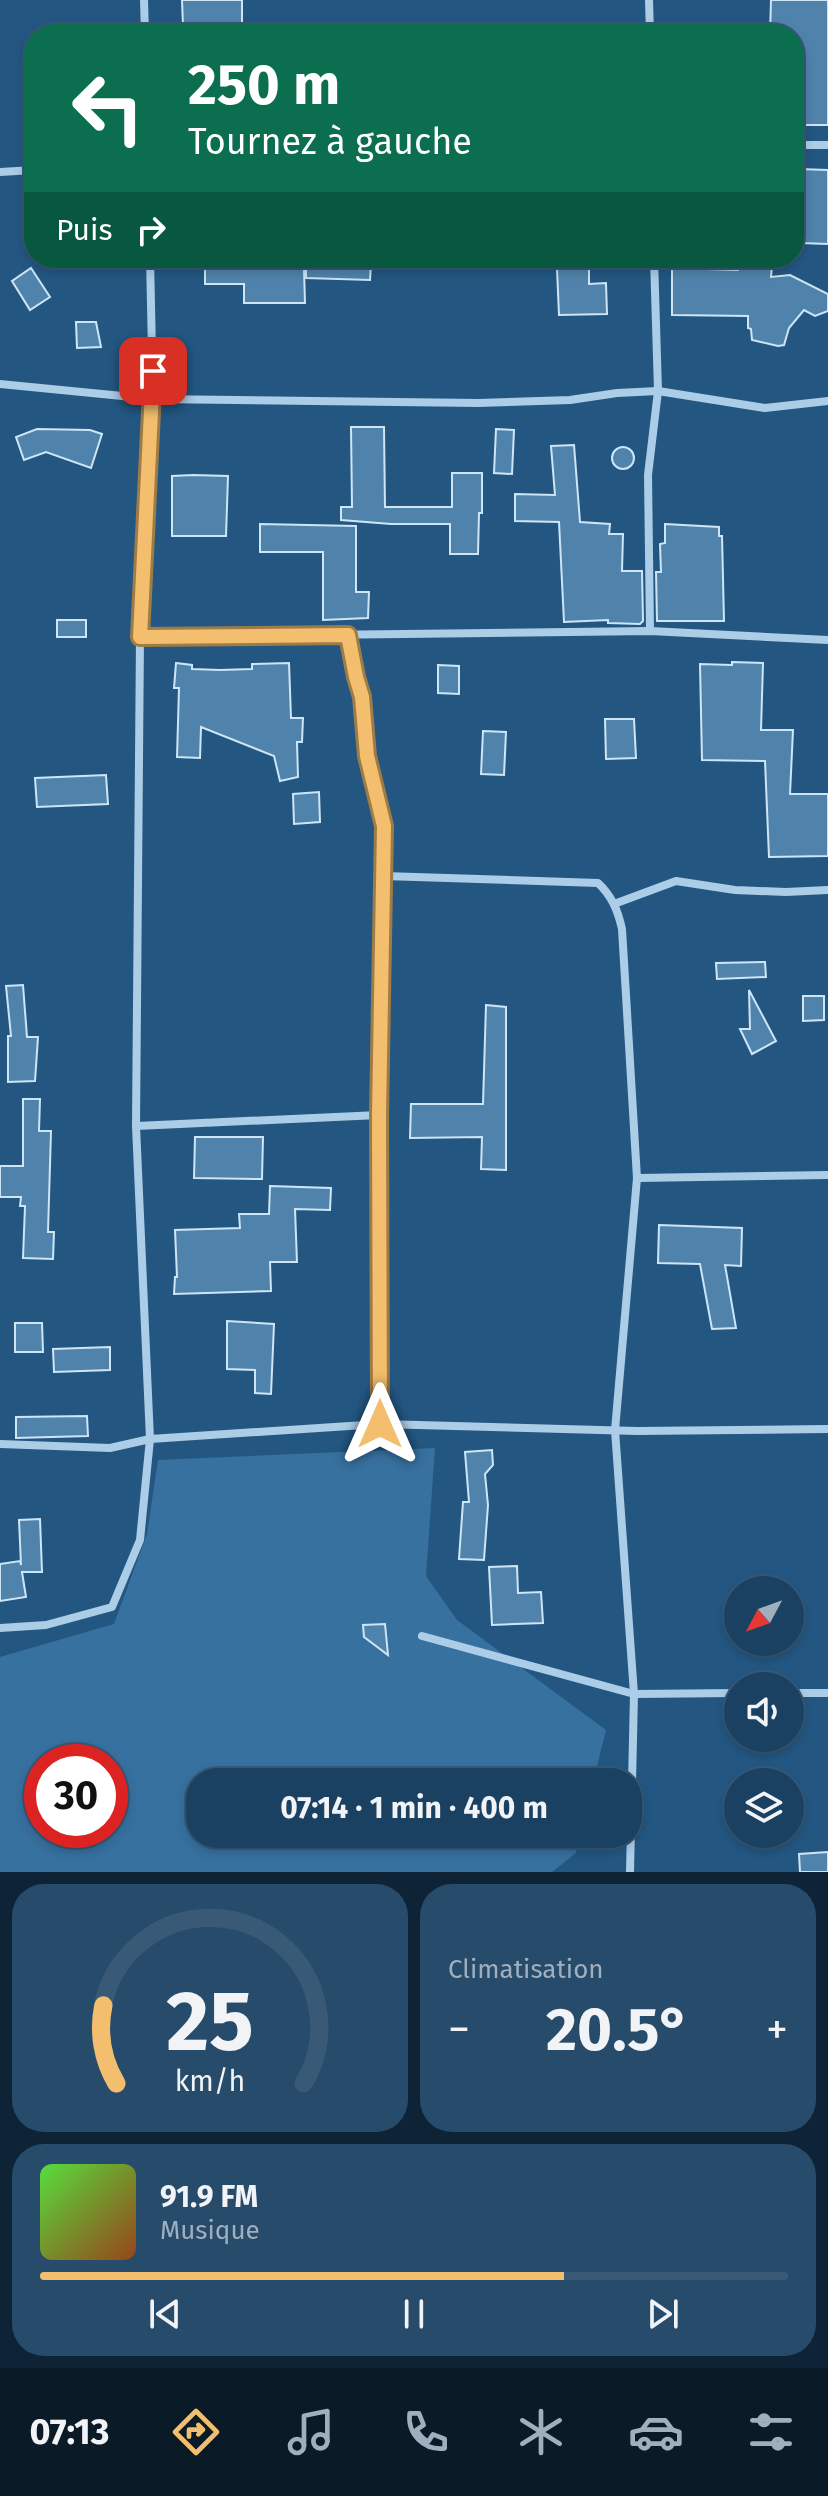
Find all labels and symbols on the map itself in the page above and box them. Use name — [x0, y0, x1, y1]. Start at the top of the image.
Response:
pin — [119, 337, 187, 405]
position arrow — [338, 1382, 422, 1466]
north arrow — [724, 1576, 804, 1656]
speed limit sign: 30 — [24, 1744, 128, 1848]

